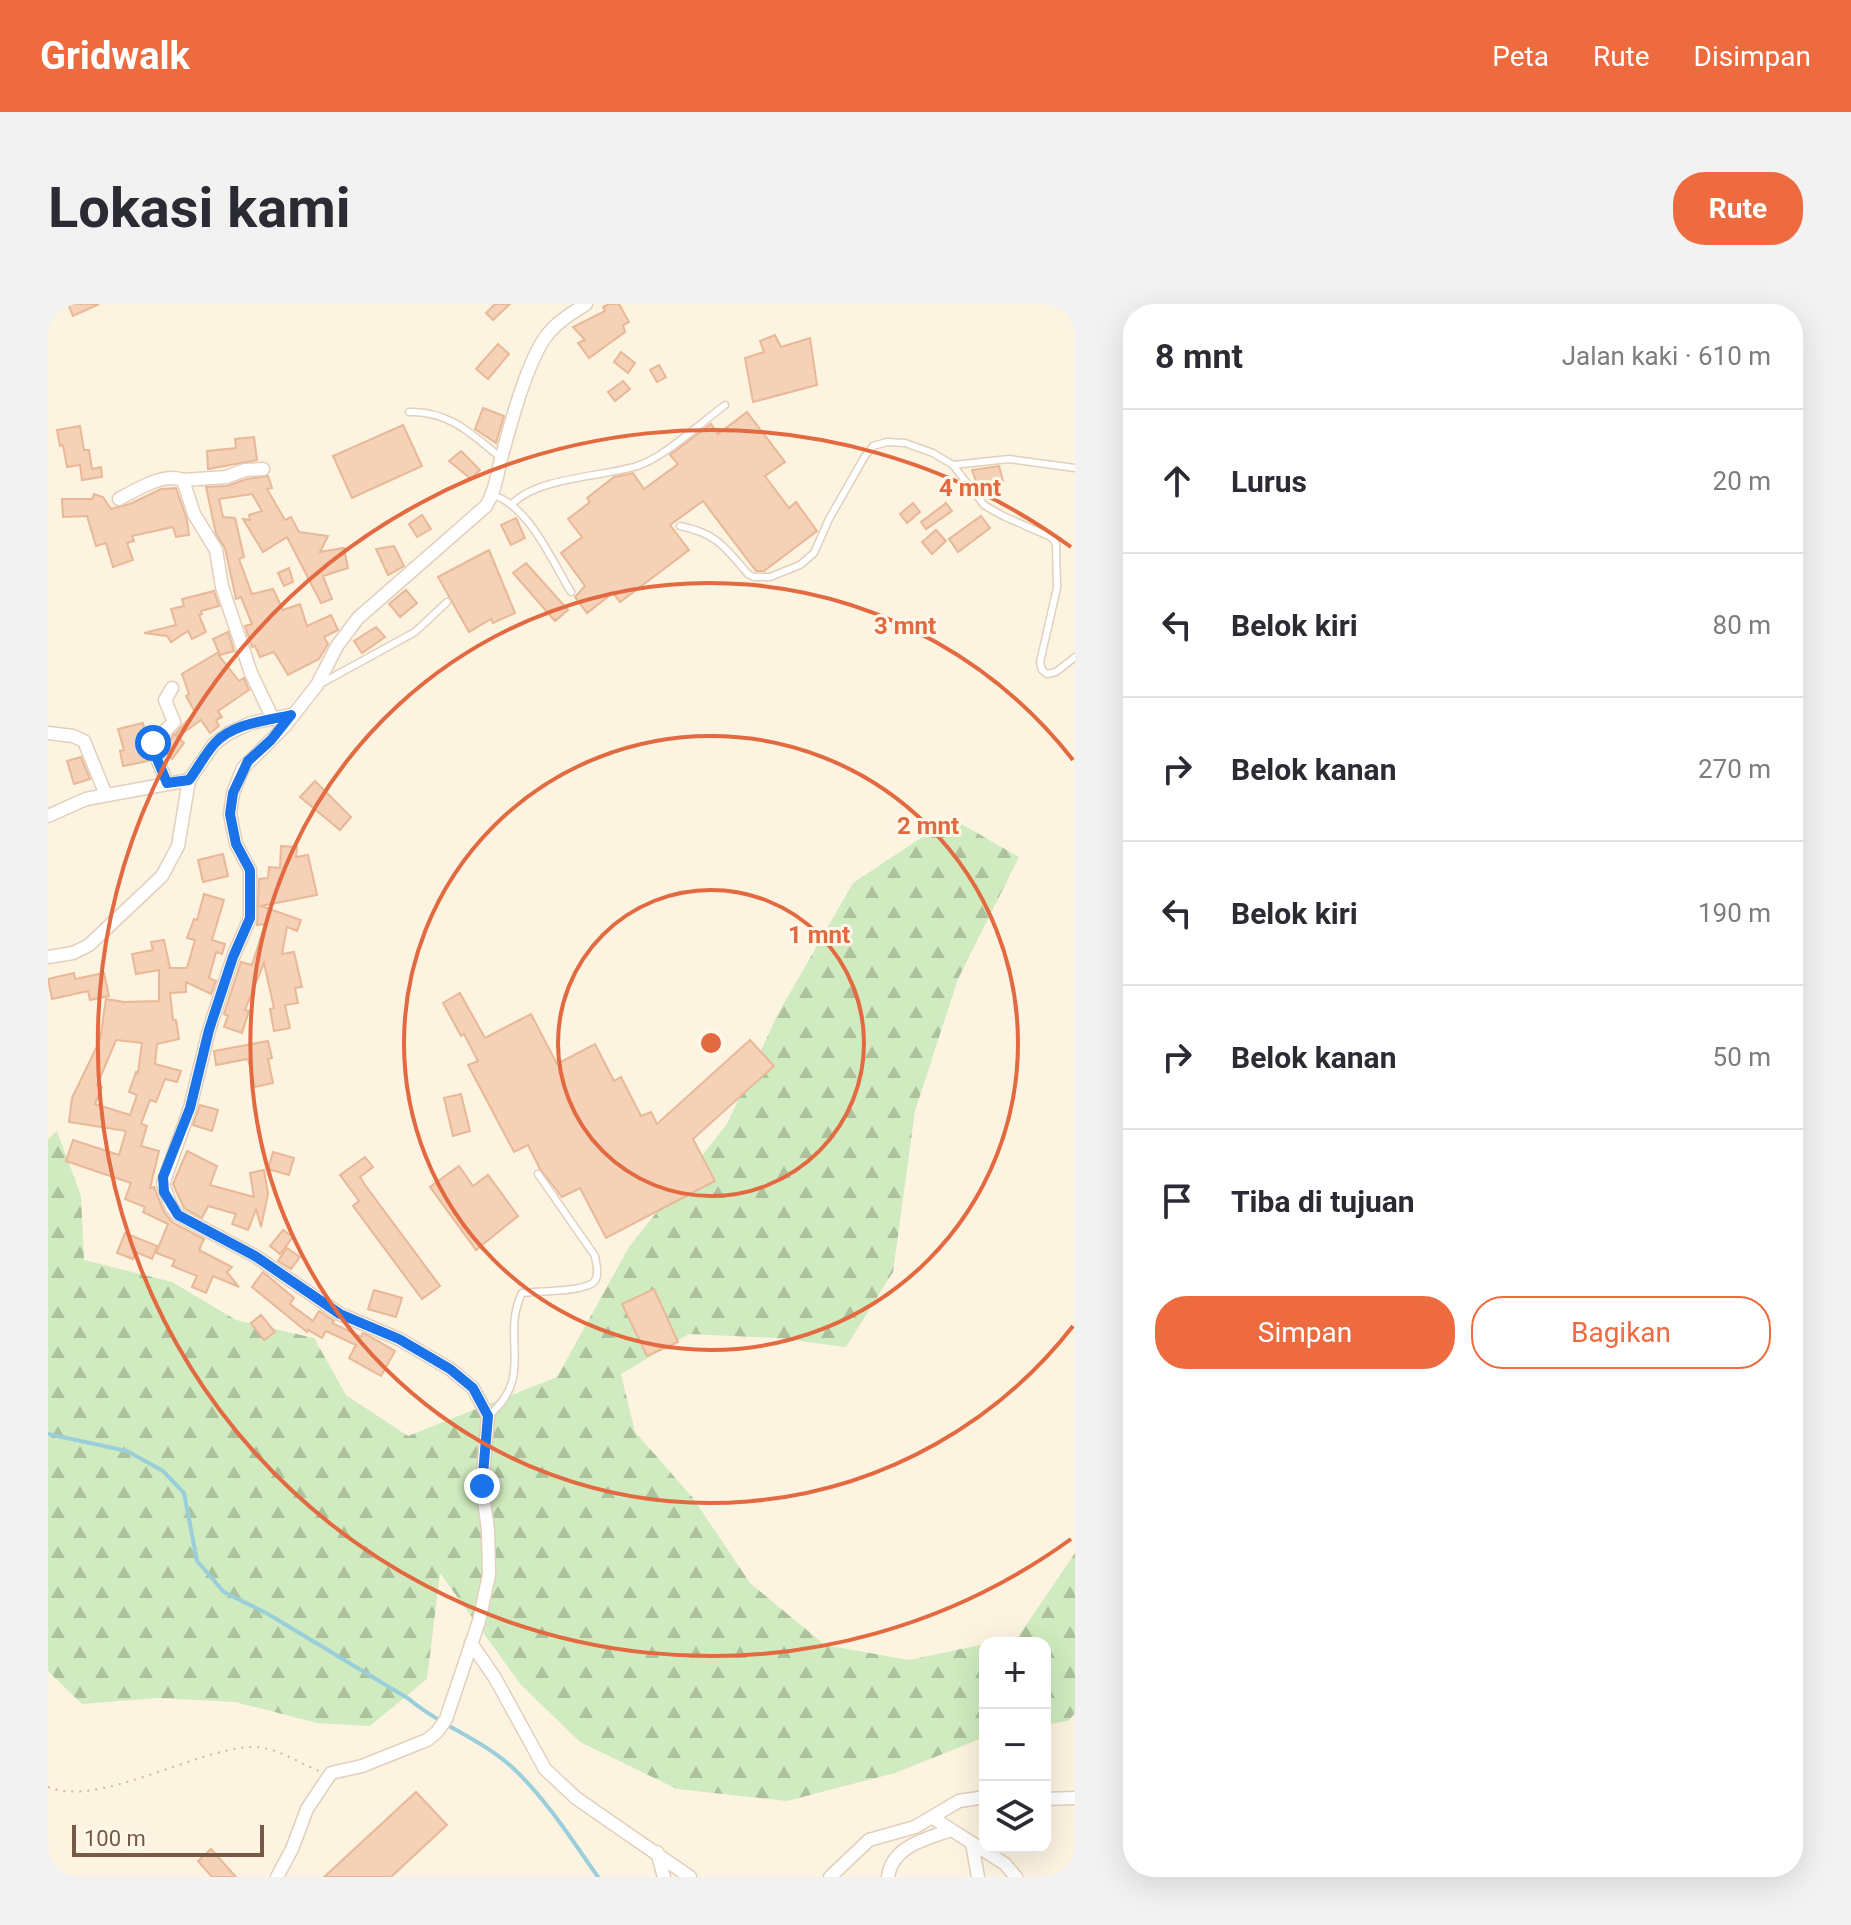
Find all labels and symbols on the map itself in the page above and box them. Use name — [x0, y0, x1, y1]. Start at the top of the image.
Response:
text: 4 mnt — [939, 474, 1001, 502]
text: 3 mnt — [874, 612, 936, 640]
route start — [135, 725, 171, 761]
text: 2 mnt — [897, 812, 959, 840]
text: 1 mnt — [788, 921, 850, 949]
centre of rings — [697, 1029, 725, 1057]
route end — [464, 1468, 500, 1504]
scale bar — [72, 1821, 264, 1857]

